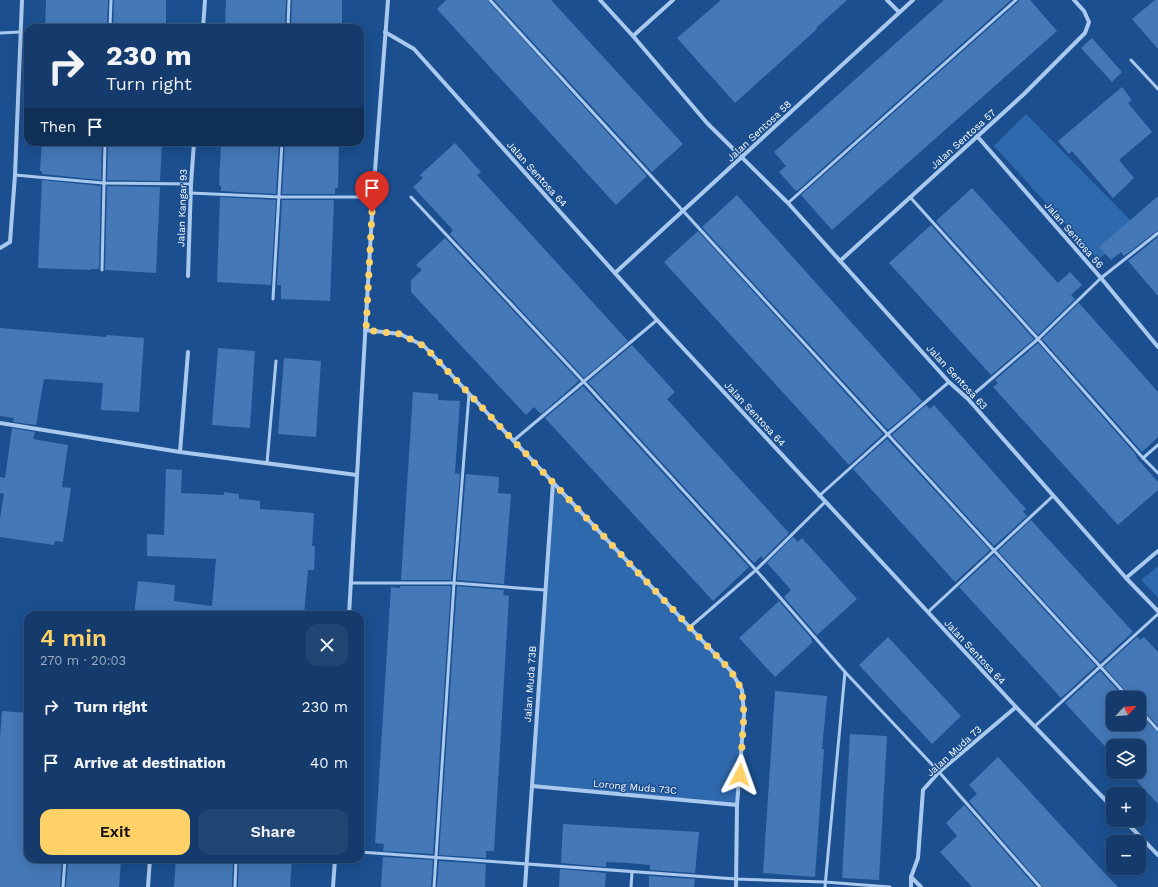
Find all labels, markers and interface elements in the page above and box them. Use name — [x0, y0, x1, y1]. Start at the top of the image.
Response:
text: 230 m — [106, 39, 192, 72]
icon: right — [40, 40, 92, 92]
text: Turn right — [106, 73, 192, 94]
street label: Jalan Sentosa 58 — [725, 98, 793, 164]
street label: Jalan Sentosa 57 — [928, 107, 998, 171]
icon: arrive — [84, 116, 106, 138]
text: Then — [40, 118, 76, 136]
street label: Jalan Sentosa 64 — [505, 139, 569, 209]
street label: Jalan Kangar 93 — [175, 169, 189, 247]
pin — [355, 171, 389, 212]
icon: arrive — [361, 177, 383, 199]
street label: Jalan Sentosa 56 — [1042, 200, 1106, 270]
street label: Jalan Sentosa 63 — [924, 343, 990, 412]
street label: Jalan Sentosa 64 — [722, 379, 788, 449]
street label: Jalan Sentosa 64 — [942, 617, 1008, 687]
text: 4 min — [40, 624, 107, 652]
button: close — [306, 624, 348, 666]
street label: Jalan Muda 73B — [522, 645, 538, 723]
text: 270 m · 20:03 — [40, 653, 126, 668]
north arrow — [1106, 691, 1146, 731]
map controls — [1106, 691, 1146, 875]
icon: right — [40, 696, 62, 718]
text: Turn right — [74, 698, 147, 716]
text: 230 m — [302, 698, 348, 716]
street label: Jalan Muda 73 — [924, 723, 984, 779]
button: layers — [1106, 739, 1146, 779]
icon: arrive — [40, 752, 62, 774]
text: Arrive at destination — [74, 754, 226, 772]
text: 40 m — [310, 754, 348, 772]
position arrow — [719, 754, 761, 796]
street label: Lorong Muda 73C — [593, 778, 678, 796]
button: + — [1106, 787, 1146, 827]
button: Exit — [40, 809, 190, 855]
button: Share — [198, 809, 348, 855]
button: − — [1106, 835, 1146, 875]

